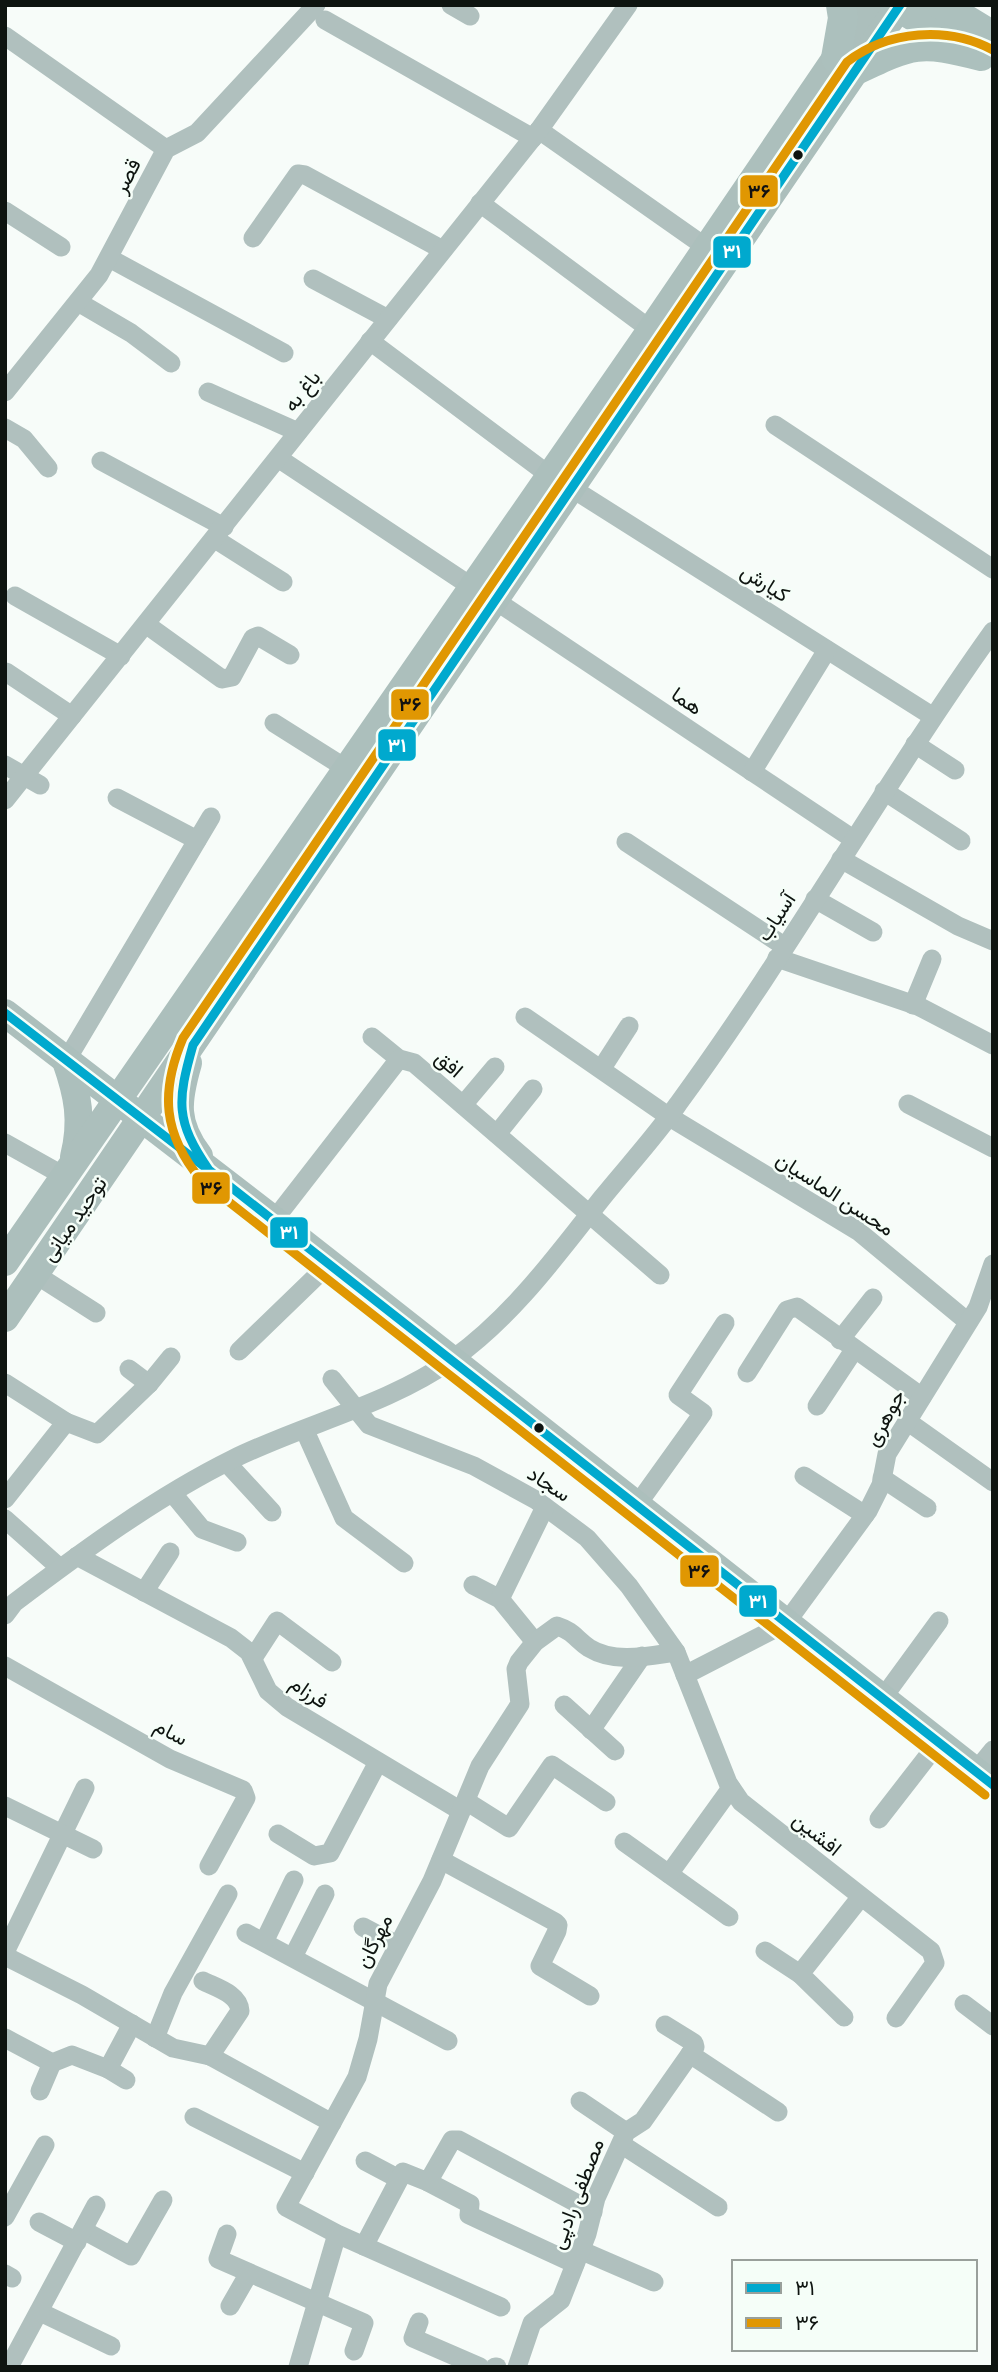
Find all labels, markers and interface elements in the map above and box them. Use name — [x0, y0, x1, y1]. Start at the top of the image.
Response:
unlabelled marker — [791, 148, 805, 162]
street label: قصر — [108, 155, 147, 199]
line badge: ۳۶ — [739, 174, 779, 208]
text: ۳۶ — [748, 181, 771, 203]
line badge: ۳۱ — [712, 235, 752, 269]
text: ۳۱ — [723, 241, 741, 263]
street label: باغ به — [278, 366, 327, 418]
street label: کیارش — [736, 559, 794, 608]
street label: هما — [667, 682, 707, 720]
line badge: ۳۶ — [390, 688, 430, 721]
text: ۳۶ — [399, 694, 422, 716]
line badge: ۳۱ — [377, 728, 417, 762]
text: ۳۱ — [388, 735, 406, 757]
street label: آسیاب — [752, 886, 802, 946]
street label: افق — [430, 1045, 468, 1083]
street label: محسن الماسیان — [772, 1147, 898, 1241]
line badge: ۳۶ — [191, 1171, 231, 1205]
street label: توحید میانی — [36, 1172, 113, 1266]
text: ۳۶ — [200, 1178, 223, 1200]
line badge: ۳۱ — [269, 1216, 309, 1249]
text: ۳۱ — [280, 1222, 298, 1244]
street label: جوهری — [860, 1386, 911, 1451]
unlabelled marker — [532, 1421, 546, 1435]
street label: سجاد — [523, 1461, 575, 1507]
line badge: ۳۶ — [679, 1554, 720, 1588]
text: ۳۶ — [688, 1561, 711, 1583]
line badge: ۳۱ — [738, 1584, 778, 1618]
text: ۳۱ — [749, 1591, 767, 1613]
street label: فرزام — [284, 1671, 333, 1715]
street label: سام — [149, 1713, 192, 1752]
street label: افشین — [788, 1807, 846, 1861]
street label: مهرگان — [350, 1910, 398, 1972]
street label: مصطفی رادپی — [545, 2135, 611, 2253]
legend — [732, 2260, 977, 2351]
text: ۳۱ — [795, 2276, 815, 2300]
text: ۳۶ — [795, 2311, 819, 2335]

